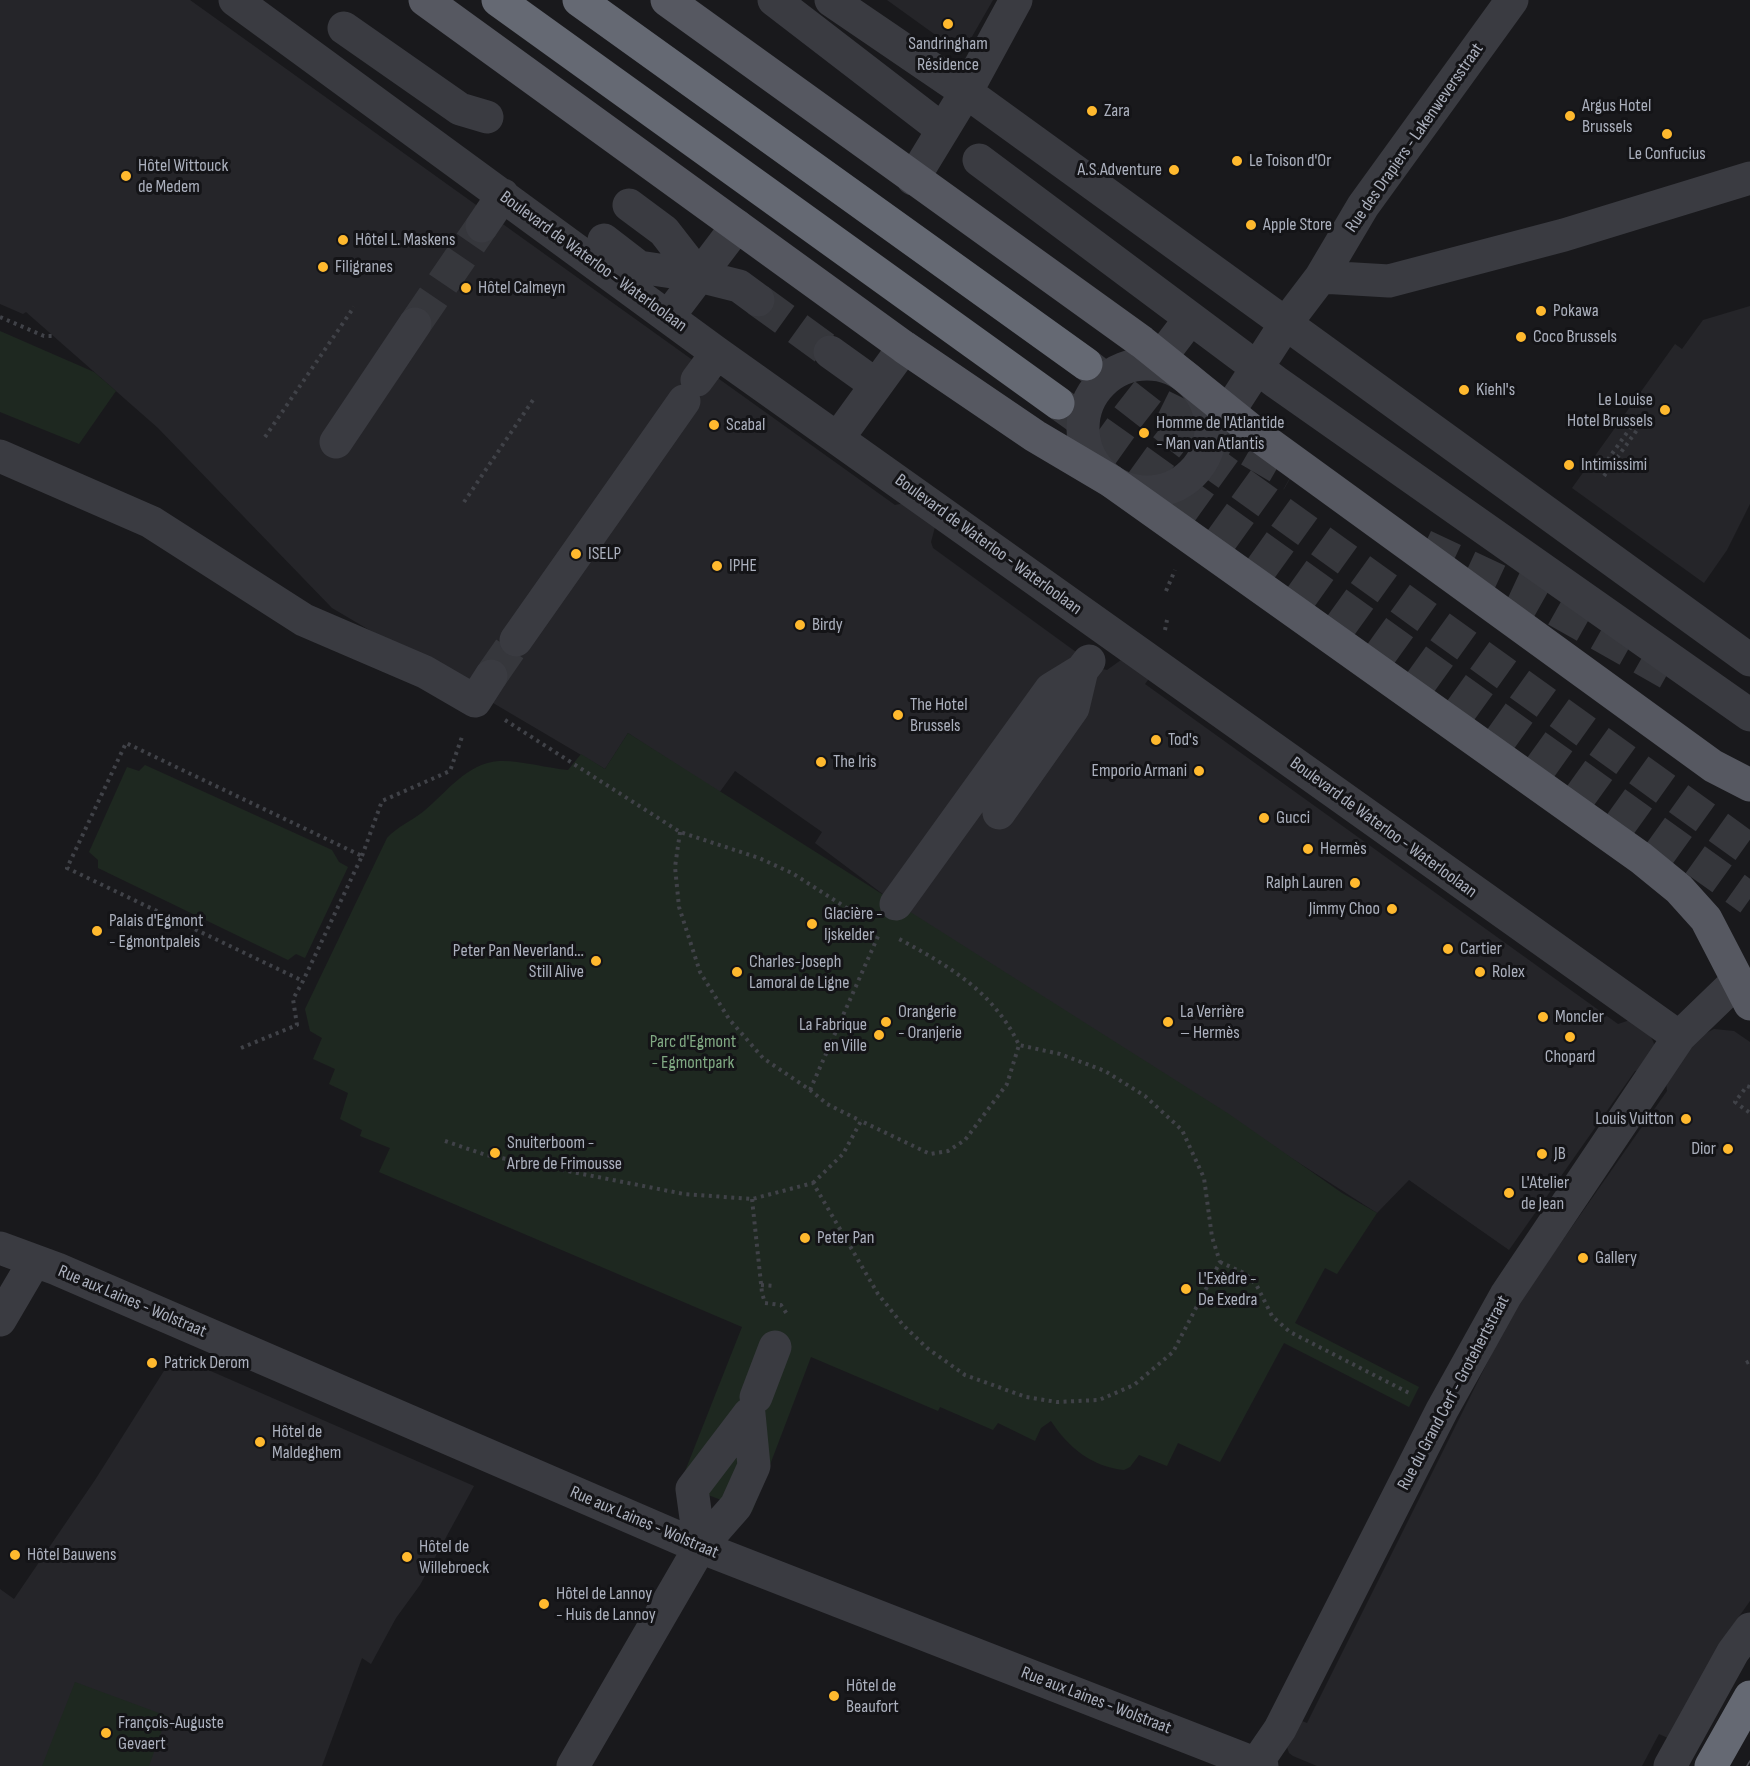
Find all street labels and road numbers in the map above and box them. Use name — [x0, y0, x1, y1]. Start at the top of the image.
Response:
street label: Rue des Drapiers - Lakenweversstraat — [1341, 39, 1489, 237]
street label: Boulevard de Waterloo - Waterloolaan — [495, 187, 691, 337]
street label: Boulevard de Waterloo - Waterloolaan — [890, 470, 1086, 620]
street label: Boulevard de Waterloo - Waterloolaan — [1285, 753, 1481, 903]
street label: Rue aux Laines - Wolstraat — [55, 1261, 209, 1343]
street label: Rue du Grand Cerf - Grotehertstraat — [1393, 1292, 1515, 1494]
street label: Rue aux Laines - Wolstraat — [567, 1482, 721, 1564]
street label: Rue aux Laines - Wolstraat — [1018, 1662, 1174, 1740]

